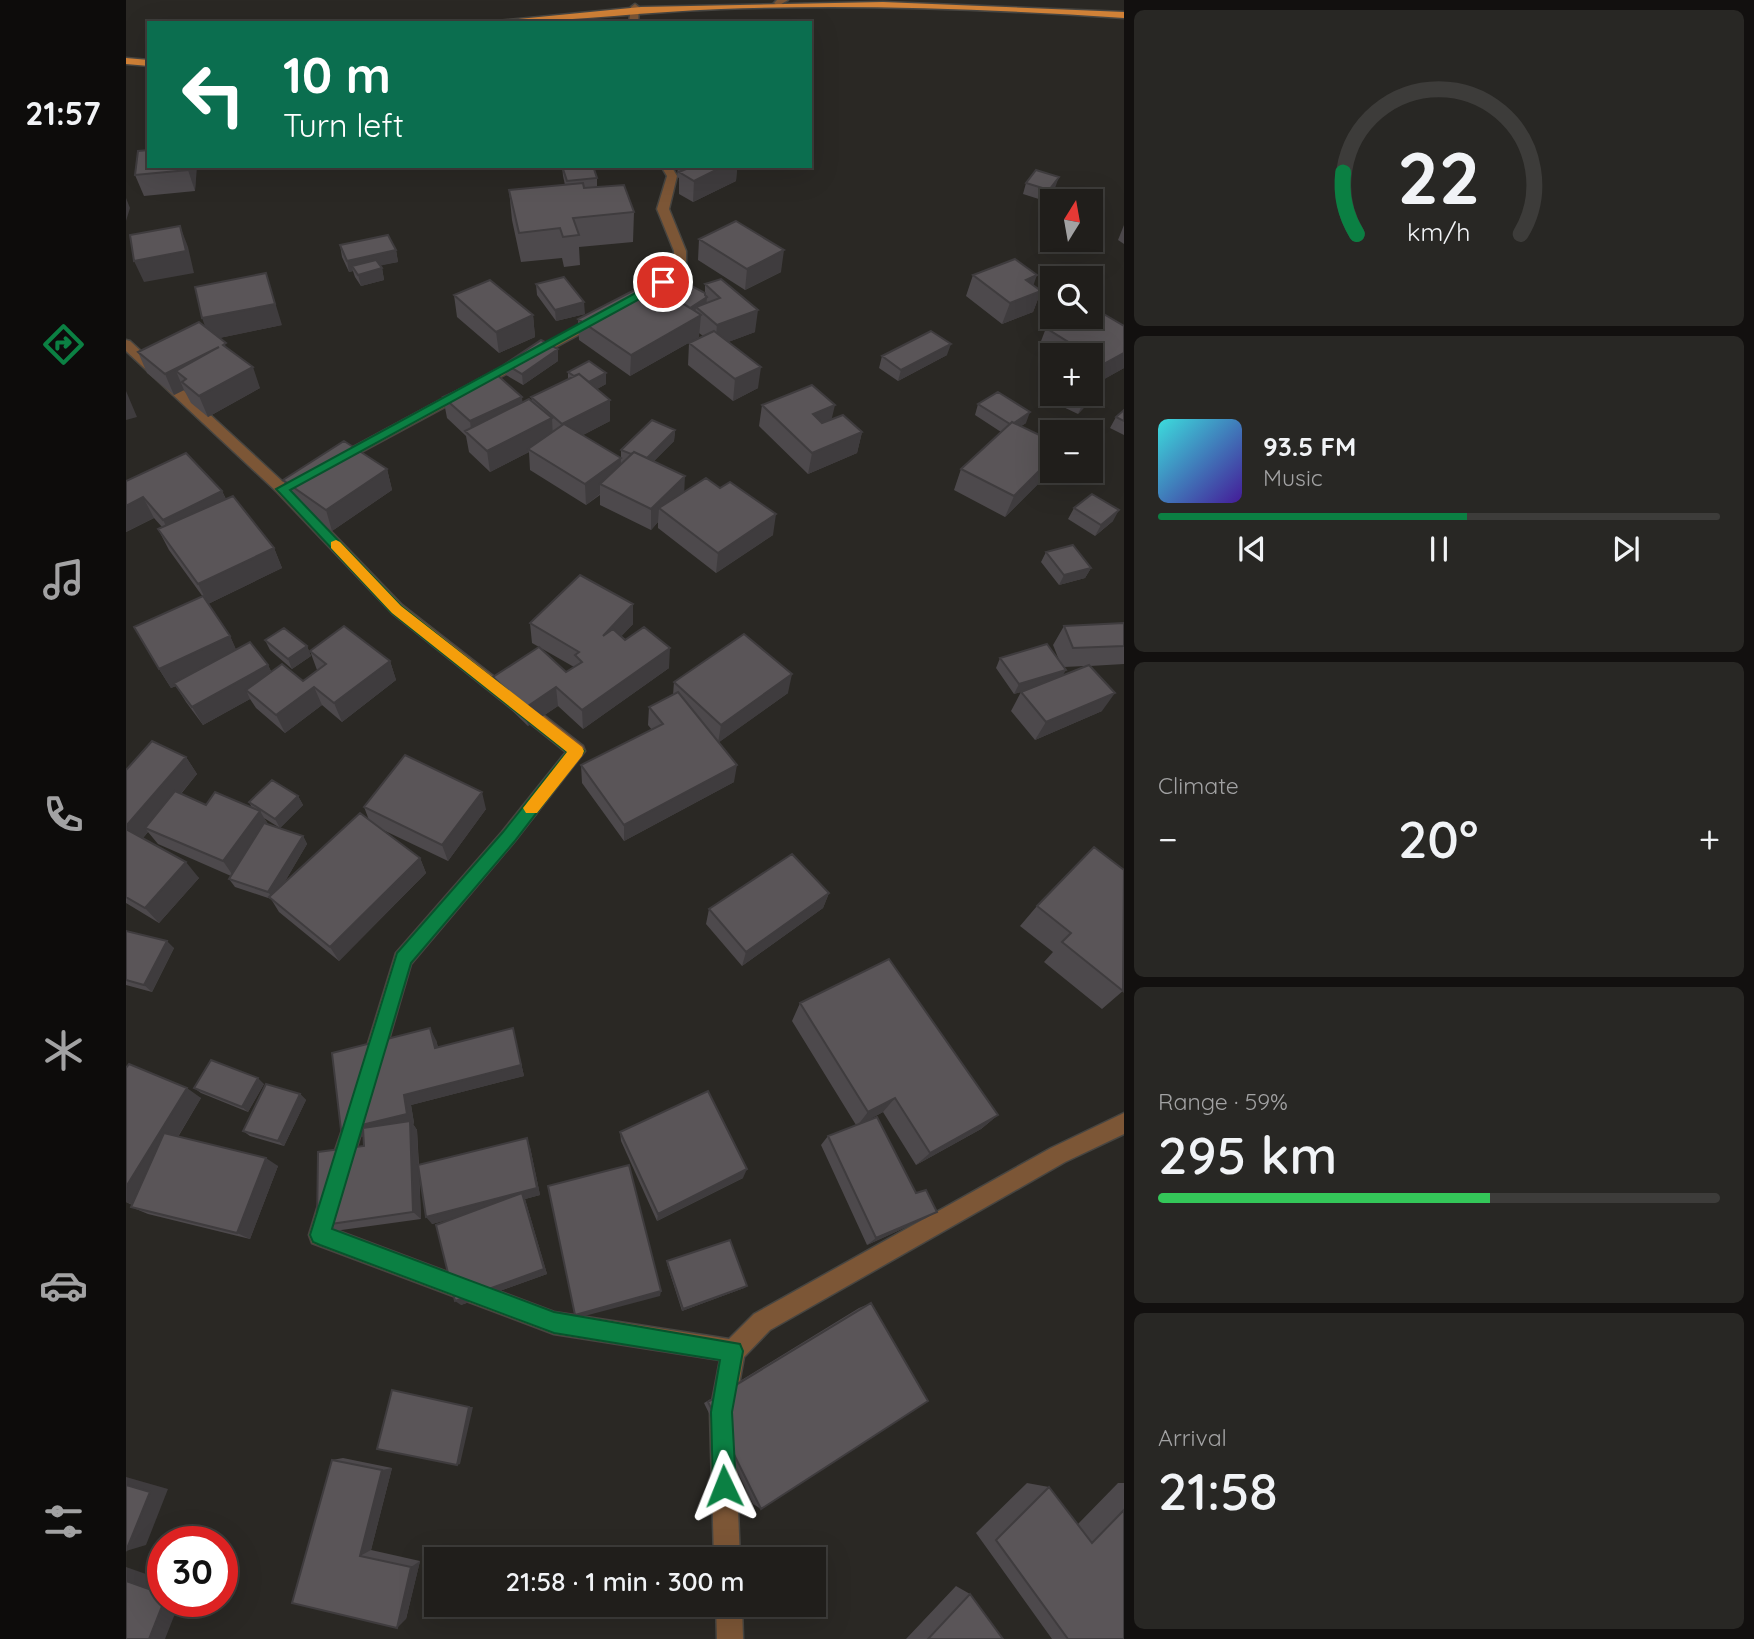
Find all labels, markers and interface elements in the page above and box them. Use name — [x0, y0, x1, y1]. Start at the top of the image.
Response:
text: 10 m — [283, 44, 391, 105]
icon: left — [168, 49, 259, 140]
text: 21:57 — [25, 93, 101, 133]
text: Turn left — [283, 105, 404, 145]
text: 22 — [1398, 131, 1480, 222]
north arrow — [1040, 189, 1102, 252]
map controls — [1040, 189, 1103, 483]
text: km/h — [1407, 216, 1471, 247]
pin — [633, 252, 693, 312]
icon: arrive — [644, 263, 682, 301]
button: search — [1040, 266, 1103, 329]
icon: directions — [39, 320, 88, 369]
button: + — [1040, 343, 1103, 406]
button: − — [1040, 420, 1103, 483]
text: 93.5 FM — [1263, 430, 1356, 463]
text: Music — [1263, 463, 1323, 492]
icon: previous — [1233, 530, 1271, 568]
icon: pause — [1420, 530, 1458, 568]
icon: next — [1607, 530, 1645, 568]
icon: music — [39, 555, 88, 604]
text: Climate — [1158, 771, 1239, 800]
icon: phone — [39, 790, 88, 839]
text: 20° — [1398, 806, 1478, 871]
text: − — [1158, 815, 1178, 863]
text: + — [1699, 815, 1720, 863]
icon: climate — [39, 1026, 88, 1075]
text: Range · 59% — [1158, 1087, 1288, 1116]
text: 295 km — [1158, 1122, 1337, 1187]
icon: car — [39, 1261, 88, 1310]
text: Arrival — [1158, 1423, 1227, 1452]
position arrow — [687, 1449, 761, 1523]
text: 21:58 — [1158, 1458, 1278, 1523]
icon: filters — [39, 1497, 88, 1546]
speed limit sign: 30 — [147, 1526, 238, 1617]
text: 21:58 · 1 min · 300 m — [506, 1565, 744, 1598]

